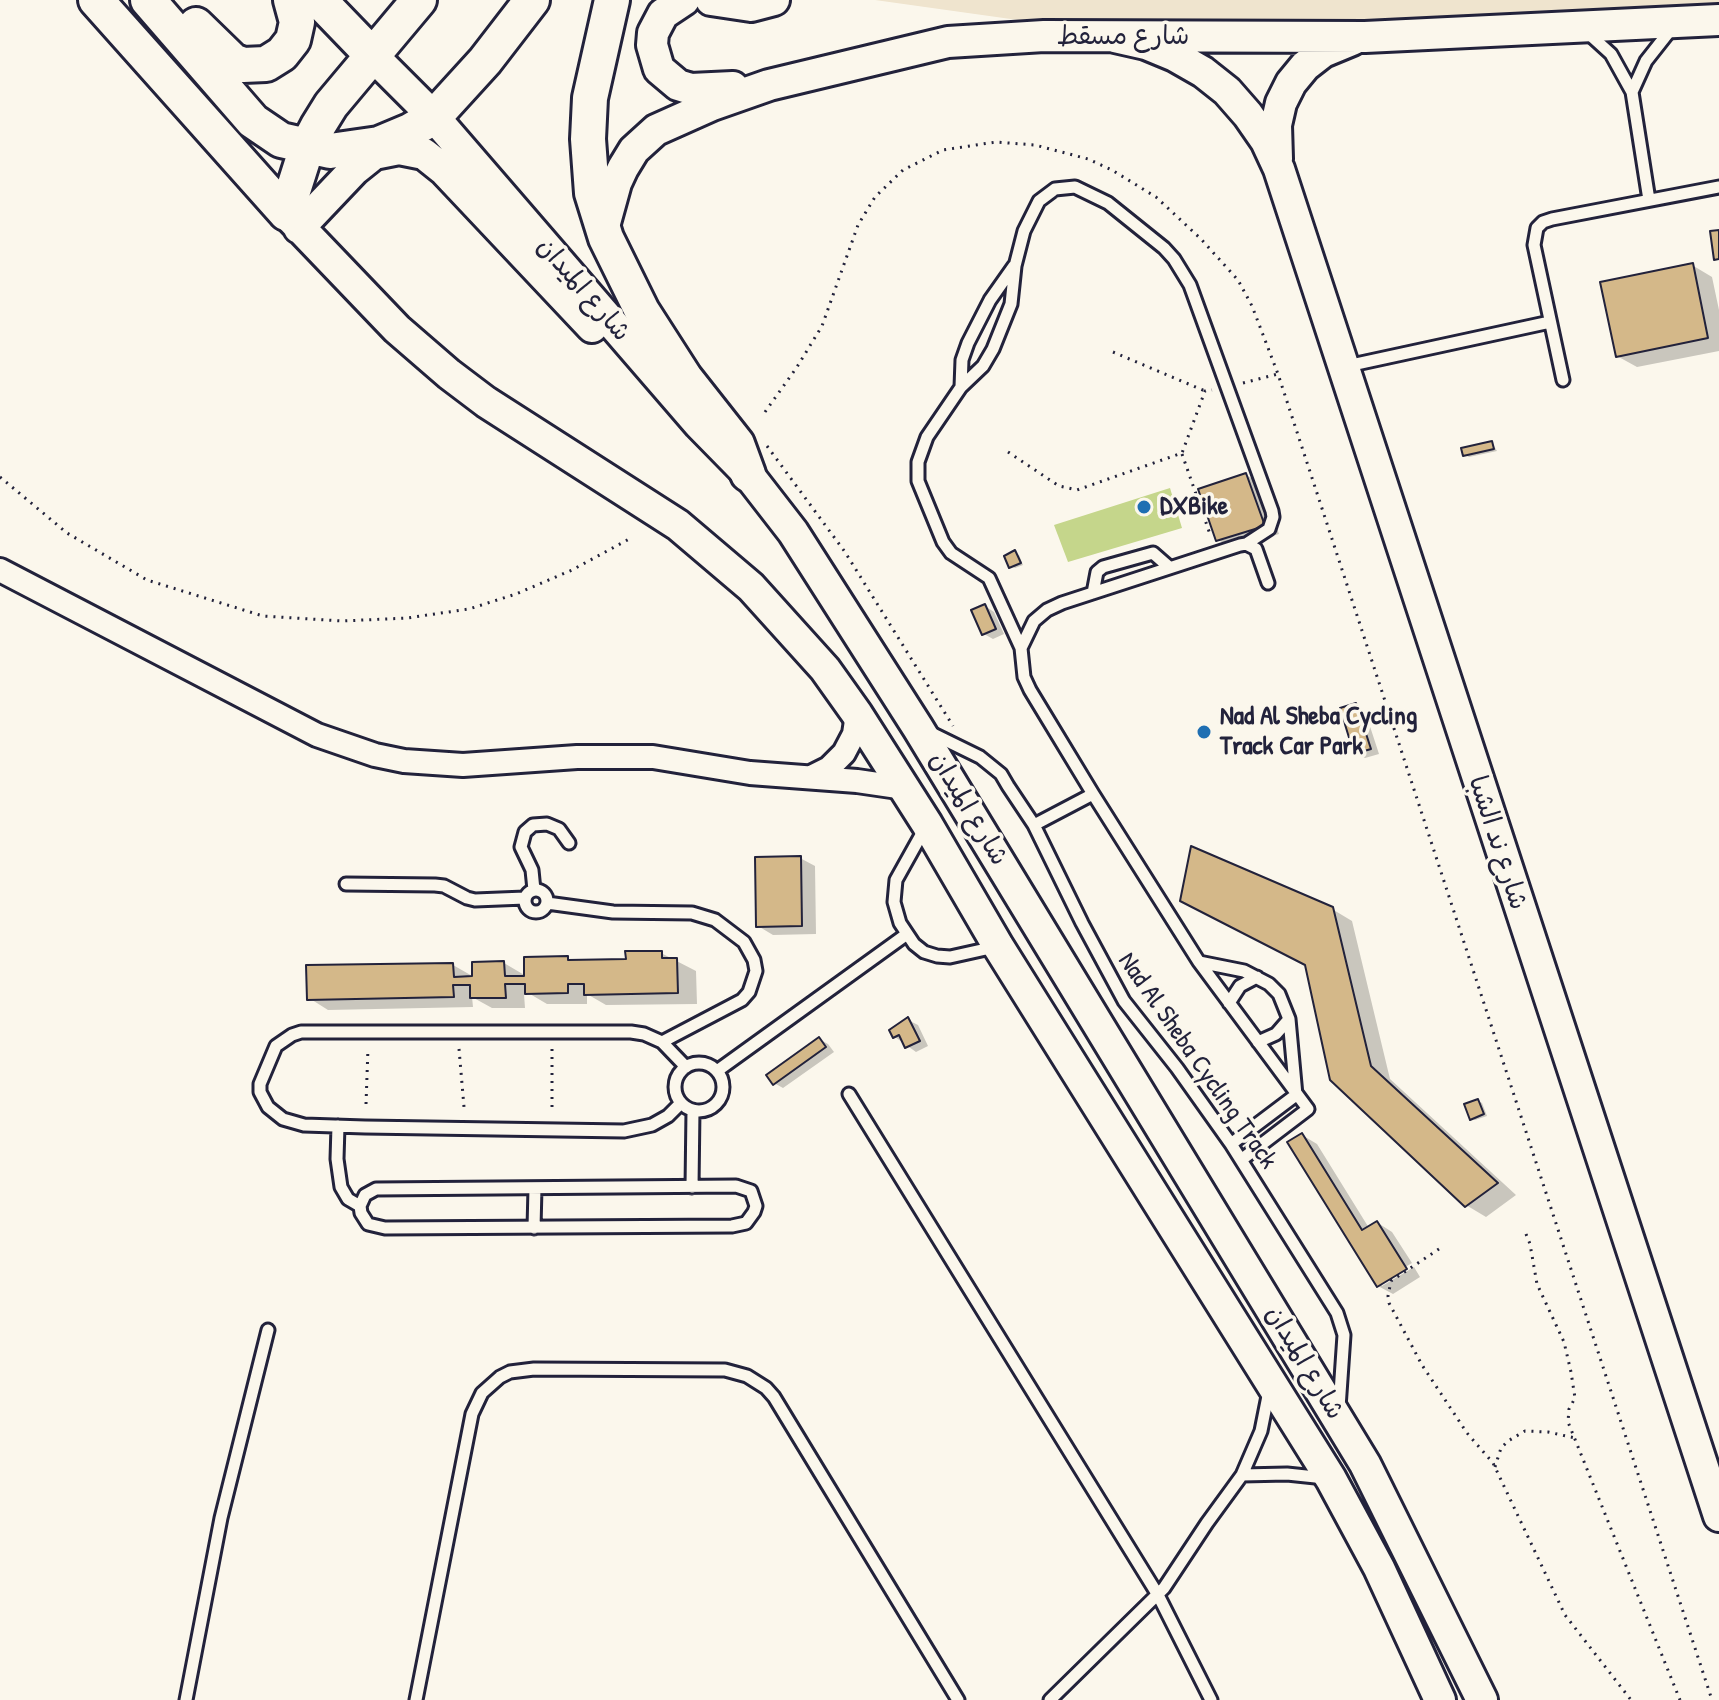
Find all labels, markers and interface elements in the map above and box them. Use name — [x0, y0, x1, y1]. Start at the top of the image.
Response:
street label: شارع مسقط — [1057, 21, 1189, 53]
street label: شارع الميدان — [530, 232, 636, 348]
place label: DXBike — [1160, 491, 1228, 523]
marker: DXBike — [1135, 498, 1153, 516]
place label: Nad Al Sheba Cycling Track Car Park — [1220, 701, 1417, 762]
marker: Nad Al Sheba Cycling Track Car Park — [1195, 723, 1213, 741]
street label: شارع الميدان — [922, 747, 1014, 871]
street label: شارع ند الشبا — [1461, 772, 1533, 914]
street label: Nad Al Sheba Cycling Track — [1111, 947, 1283, 1175]
street label: شارع الميدان — [1258, 1301, 1350, 1425]

